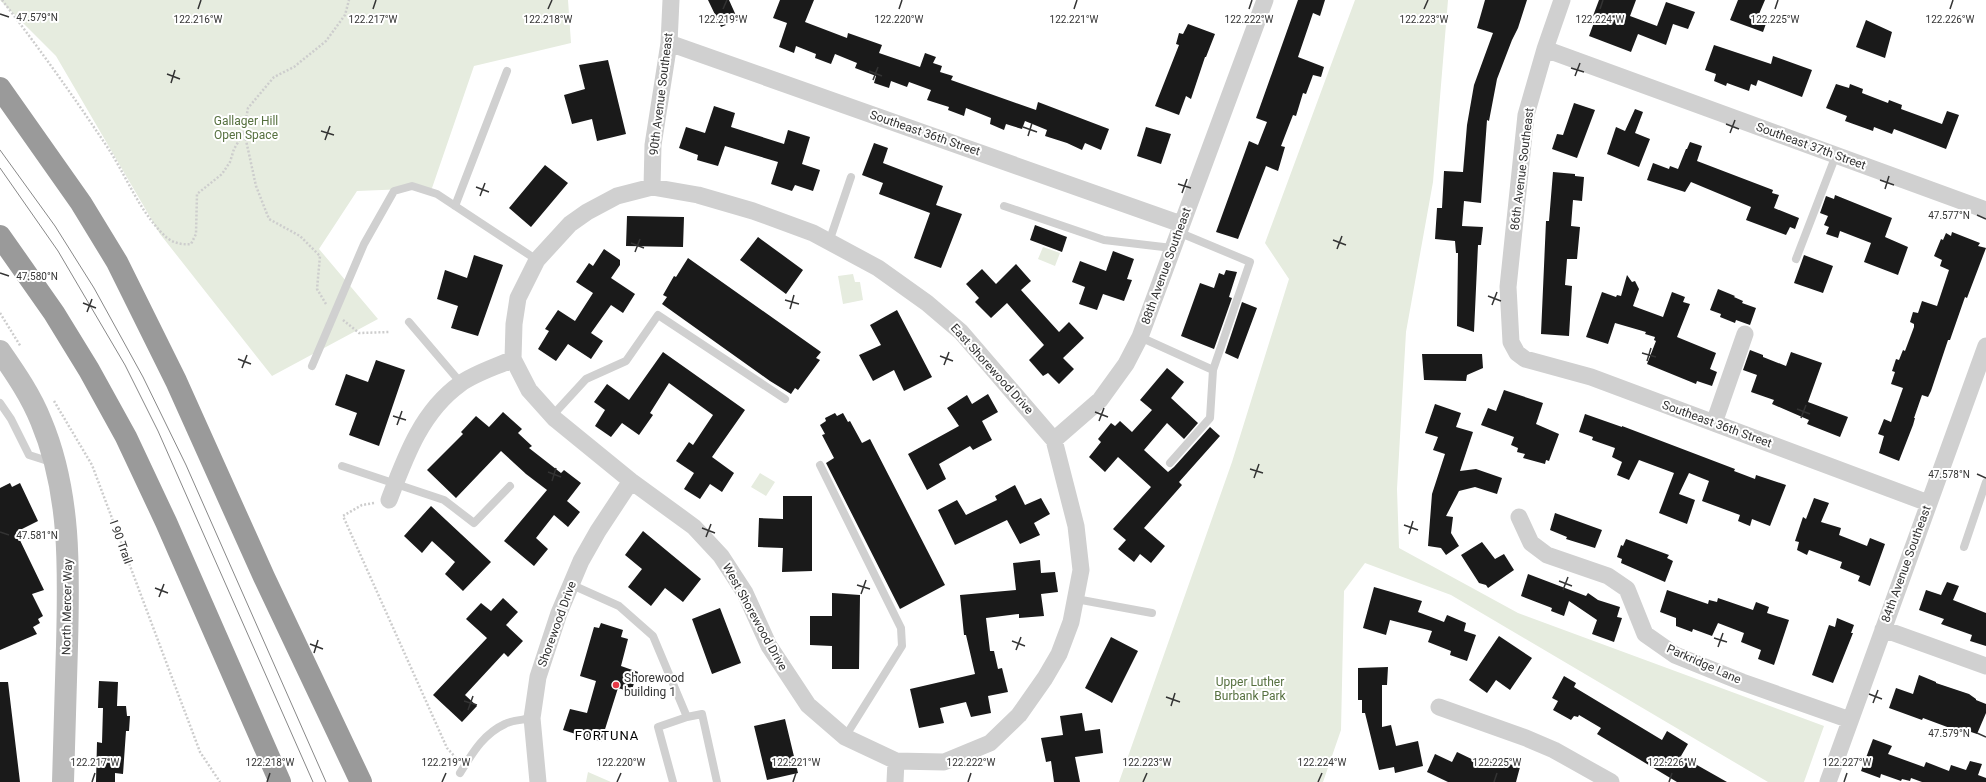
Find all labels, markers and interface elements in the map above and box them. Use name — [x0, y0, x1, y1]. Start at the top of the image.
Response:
text: 47.579°N — [16, 12, 58, 23]
text: 122.216°W — [174, 14, 223, 25]
text: 122.217°W — [349, 14, 398, 25]
text: 122.218°W — [524, 14, 573, 25]
text: 122.219°W — [699, 14, 748, 25]
text: 122.220°W — [875, 14, 924, 25]
text: 122.221°W — [1050, 14, 1099, 25]
text: 122.222°W — [1225, 14, 1274, 25]
text: 122.223°W — [1400, 14, 1449, 25]
text: 122.224°W — [1576, 14, 1625, 25]
text: 122.225°W — [1751, 14, 1800, 25]
text: 122.226°W — [1926, 14, 1975, 25]
street label: 90th Avenue Southeast — [647, 32, 675, 156]
street label: 86th Avenue Southeast — [1508, 107, 1536, 231]
street label: Southeast 36th Street — [868, 108, 982, 158]
park label: Gallager Hill Open Space — [214, 114, 278, 142]
street label: Southeast 37th Street — [1754, 120, 1868, 172]
street label: 88th Avenue Southeast — [1138, 206, 1194, 326]
text: 47.577°N — [1928, 210, 1970, 221]
text: 47.580°N — [16, 271, 58, 282]
street label: East Shorewood Drive — [948, 321, 1036, 417]
street label: Southeast 36th Street — [1660, 398, 1774, 450]
text: 47.578°N — [1928, 469, 1970, 480]
street label: 84th Avenue Southeast — [1878, 504, 1934, 624]
street label: I 90 Trail — [107, 518, 135, 566]
text: 47.581°N — [16, 530, 58, 541]
street label: North Mercer Way — [59, 558, 75, 655]
street label: West Shorewood Drive — [720, 561, 790, 673]
street label: Shorewood Drive — [535, 579, 579, 669]
street label: Parkridge Lane — [1665, 641, 1743, 687]
place label: Shorewood building 1 — [624, 671, 684, 699]
park label: Upper Luther Burbank Park — [1214, 675, 1287, 703]
marker: Shorewood building 1 — [611, 680, 621, 690]
district label: FORTUNA — [575, 728, 639, 743]
text: 47.579°N — [1928, 728, 1970, 739]
text: 122.217°W — [71, 757, 120, 768]
text: 122.218°W — [246, 757, 295, 768]
text: 122.219°W — [422, 757, 471, 768]
text: 122.220°W — [597, 757, 646, 768]
text: 122.221°W — [772, 757, 821, 768]
text: 122.222°W — [947, 757, 996, 768]
text: 122.223°W — [1123, 757, 1172, 768]
text: 122.224°W — [1298, 757, 1347, 768]
text: 122.225°W — [1473, 757, 1522, 768]
text: 122.226°W — [1648, 757, 1697, 768]
text: 122.227°W — [1823, 757, 1872, 768]

